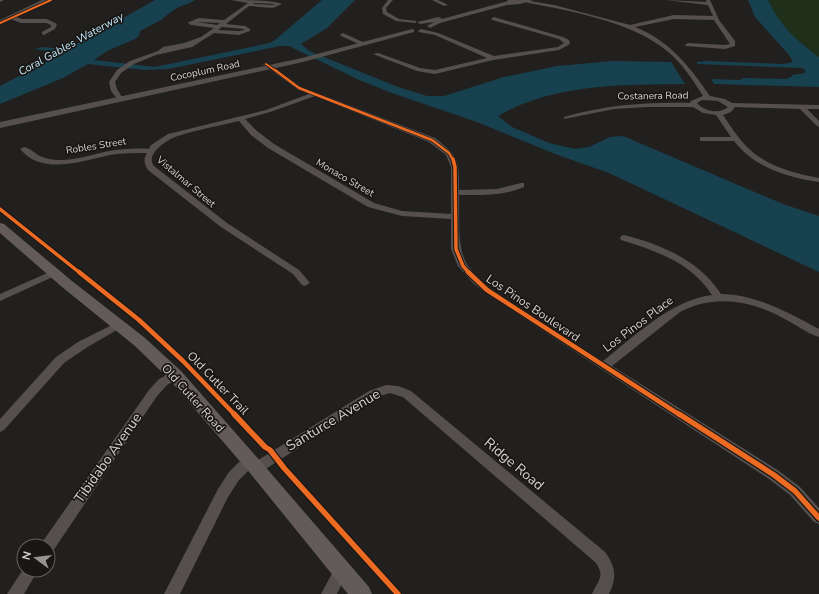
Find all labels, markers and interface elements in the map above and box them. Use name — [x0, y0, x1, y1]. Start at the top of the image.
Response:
water label: Coral Gables Waterway — [16, 9, 127, 79]
street label: Cocoplum Road — [169, 57, 241, 85]
street label: Costanera Road — [617, 88, 689, 104]
street label: Robles Street — [65, 134, 128, 158]
street label: Vistalmar Street — [153, 153, 219, 211]
street label: Monaco Street — [313, 156, 377, 201]
street label: Los Pinos Boulevard — [483, 271, 583, 345]
street label: Los Pinos Place — [600, 292, 676, 356]
street label: Old Cutler Trail — [184, 348, 253, 418]
street label: Old Cutler Road — [158, 360, 228, 436]
street label: Santurce Avenue — [282, 384, 384, 456]
street label: Tibidabo Avenue — [70, 409, 146, 507]
street label: Ridge Road — [480, 433, 548, 495]
north arrow — [16, 538, 56, 578]
text: N — [19, 550, 35, 561]

